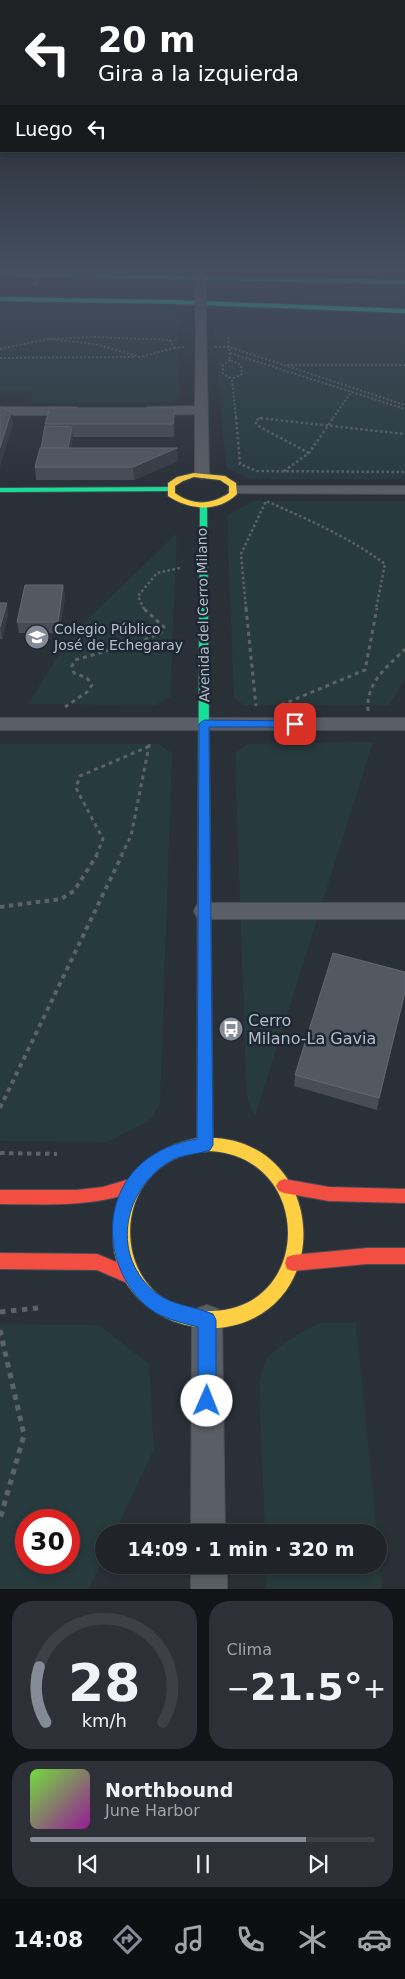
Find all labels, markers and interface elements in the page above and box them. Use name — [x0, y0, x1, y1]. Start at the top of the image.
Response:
icon: left — [15, 20, 80, 85]
text: 20 m — [98, 20, 195, 60]
text: Gira a la izquierda — [98, 61, 299, 86]
icon: left — [83, 115, 111, 143]
text: Luego — [15, 118, 73, 140]
street label: Avenida del Cerro Milano — [193, 528, 213, 702]
place label: Colegio Público José de Echegaray — [53, 621, 183, 653]
school or university icon: Colegio Público José de Echegaray — [24, 624, 50, 650]
pin — [274, 703, 316, 745]
icon: arrive — [281, 710, 309, 738]
place label: Cerro Milano-La Gavia — [248, 1011, 376, 1048]
bus stop icon: Cerro Milano-La Gavia — [218, 1016, 244, 1042]
position arrow — [180, 1374, 232, 1426]
speed limit sign: 30 — [15, 1509, 80, 1574]
text: 14:09 · 1 min · 320 m — [127, 1538, 355, 1560]
text: Clima — [227, 1640, 272, 1659]
text: 28 — [68, 1653, 140, 1713]
text: 21.5° — [250, 1665, 363, 1709]
text: − — [227, 1672, 250, 1705]
text: + — [363, 1672, 386, 1705]
text: km/h — [82, 1710, 127, 1731]
text: Northbound — [105, 1779, 233, 1801]
text: June Harbor — [105, 1801, 200, 1820]
icon: previous — [74, 1850, 102, 1878]
icon: pause — [189, 1850, 217, 1878]
icon: next — [304, 1850, 332, 1878]
icon: directions — [110, 1922, 145, 1957]
icon: music — [172, 1922, 207, 1957]
icon: phone — [233, 1922, 268, 1957]
icon: climate — [295, 1922, 330, 1957]
icon: car — [357, 1922, 392, 1957]
text: 14:08 — [13, 1927, 83, 1952]

